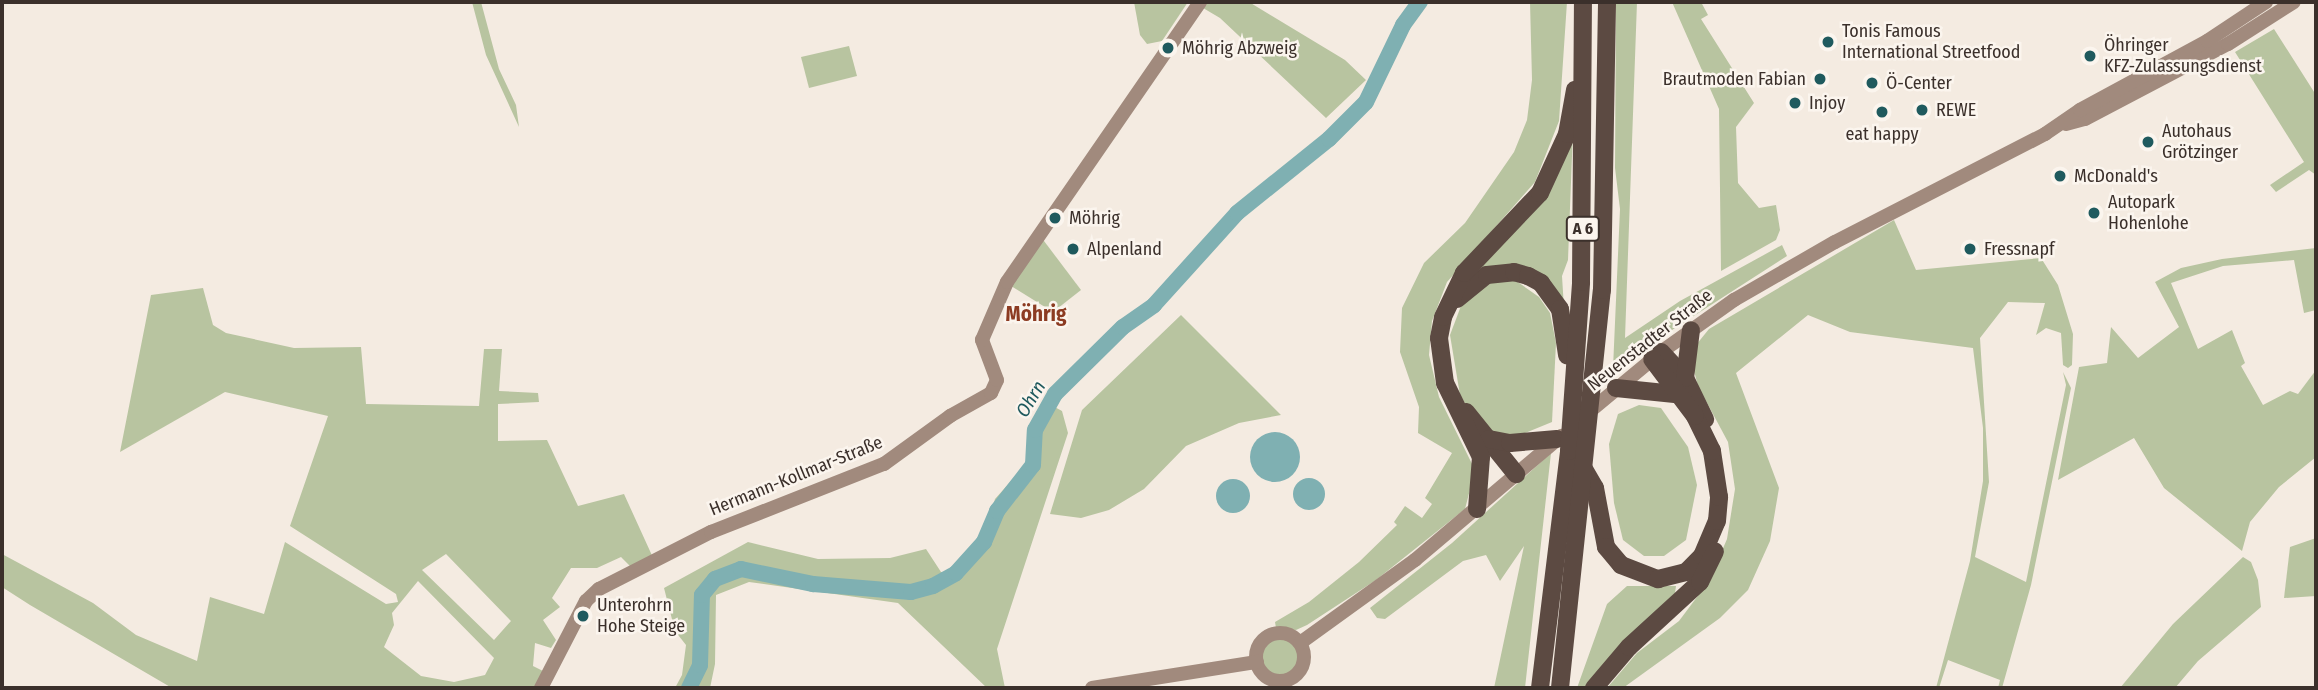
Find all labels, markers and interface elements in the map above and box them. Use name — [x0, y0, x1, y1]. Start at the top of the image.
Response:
place label: Tonis Famous International Streetfood — [1842, 21, 2020, 64]
marker: Tonis Famous International Streetfood — [1820, 34, 1836, 50]
place label: Öhringer KFZ-Zulassungsdienst — [2104, 35, 2262, 78]
place label: Möhrig Abzweig — [1182, 37, 1297, 59]
marker: Möhrig Abzweig — [1160, 40, 1176, 56]
marker: Öhringer KFZ-Zulassungsdienst — [2082, 48, 2098, 64]
place label: Brautmoden Fabian — [1663, 68, 1806, 90]
marker: Brautmoden Fabian — [1812, 71, 1828, 87]
place label: Ö-Center — [1886, 72, 1952, 94]
marker: Ö-Center — [1864, 75, 1880, 91]
place label: Injoy — [1809, 92, 1845, 114]
marker: Injoy — [1787, 95, 1803, 111]
place label: REWE — [1936, 99, 1976, 121]
marker: REWE — [1914, 102, 1930, 118]
marker: eat happy — [1874, 104, 1890, 120]
place label: Autohaus Grötzinger — [2162, 121, 2238, 164]
place label: eat happy — [1845, 123, 1919, 145]
marker: Autohaus Grötzinger — [2140, 134, 2156, 150]
place label: McDonald's — [2074, 165, 2158, 187]
marker: McDonald's — [2052, 168, 2068, 184]
place label: Autopark Hohenlohe — [2108, 192, 2189, 234]
marker: Autopark Hohenlohe — [2086, 205, 2102, 221]
place label: Möhrig — [1069, 207, 1120, 229]
marker: Möhrig — [1047, 210, 1063, 226]
road number: A 6 — [1566, 216, 1600, 242]
place label: Alpenland — [1087, 238, 1162, 260]
place label: Fressnapf — [1984, 238, 2055, 260]
marker: Alpenland — [1065, 241, 1081, 257]
marker: Fressnapf — [1962, 241, 1978, 257]
street label: Neuenstadter Straße — [1583, 285, 1717, 395]
district label: Möhrig — [1006, 301, 1066, 327]
water label: Ohrn — [1011, 377, 1051, 421]
street label: Hermann-Kollmar-Straße — [706, 431, 886, 521]
place label: Unterohrn Hohe Steige — [597, 595, 685, 638]
marker: Unterohrn Hohe Steige — [575, 608, 591, 624]

